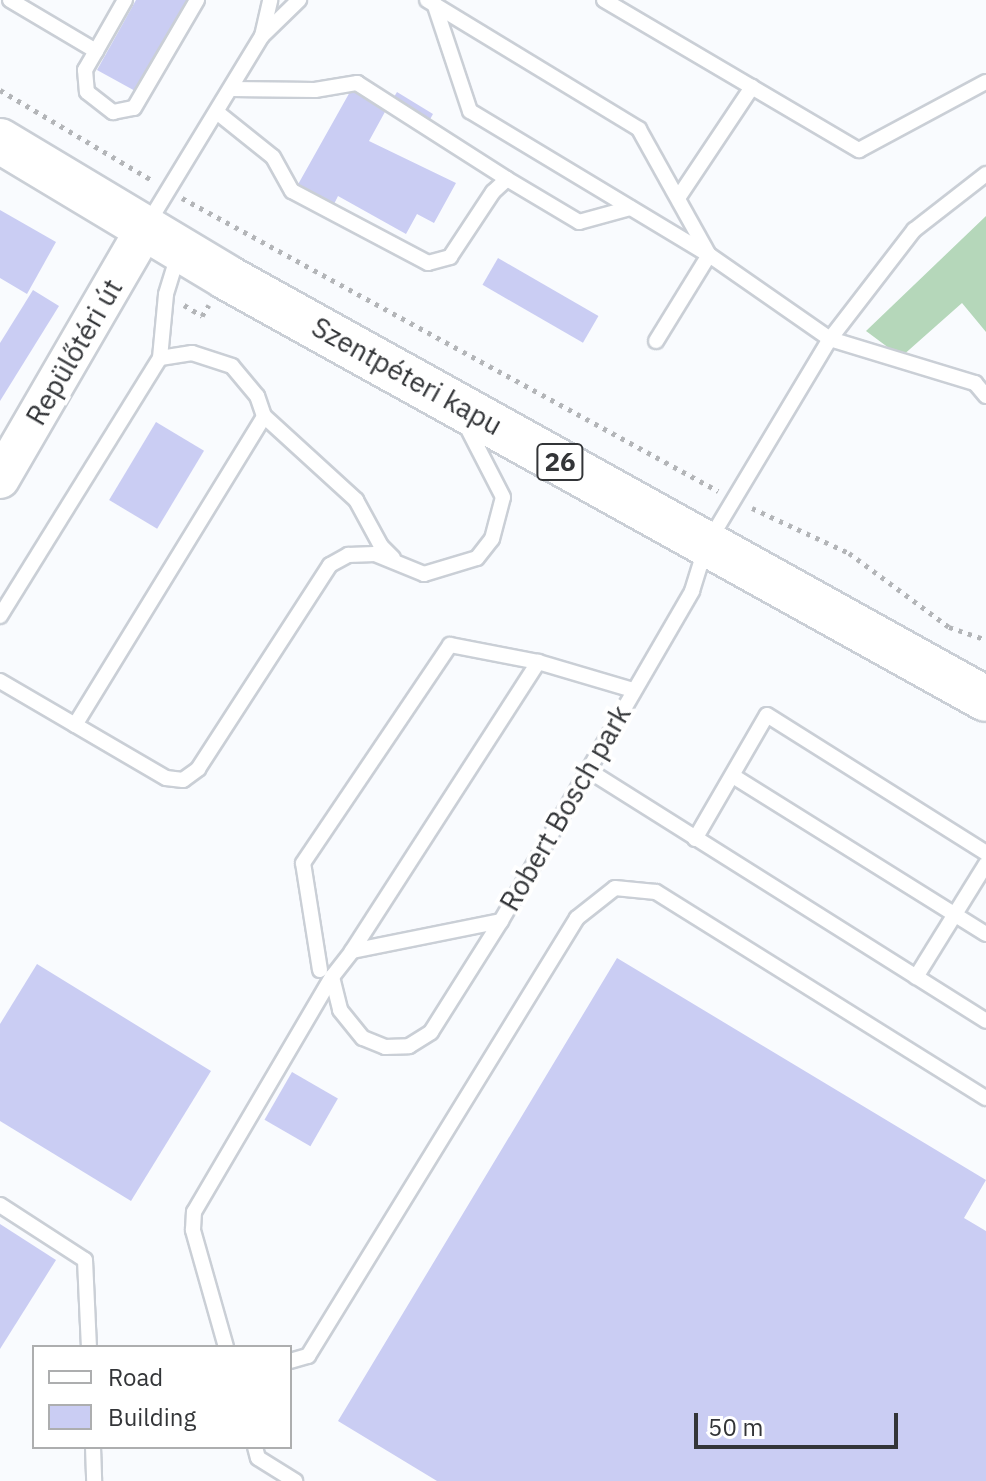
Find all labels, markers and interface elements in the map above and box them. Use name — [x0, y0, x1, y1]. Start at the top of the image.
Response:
street label: Repülőtéri út — [19, 273, 129, 431]
street label: Szentpéteri kapu — [306, 310, 508, 442]
road number: 26 — [536, 440, 584, 484]
street label: Robert Bosch park — [492, 699, 638, 917]
legend — [32, 1345, 292, 1449]
text: Road — [108, 1361, 163, 1393]
scale bar — [698, 1397, 902, 1447]
text: Building — [108, 1401, 196, 1433]
text: 50 m — [708, 1411, 763, 1443]

